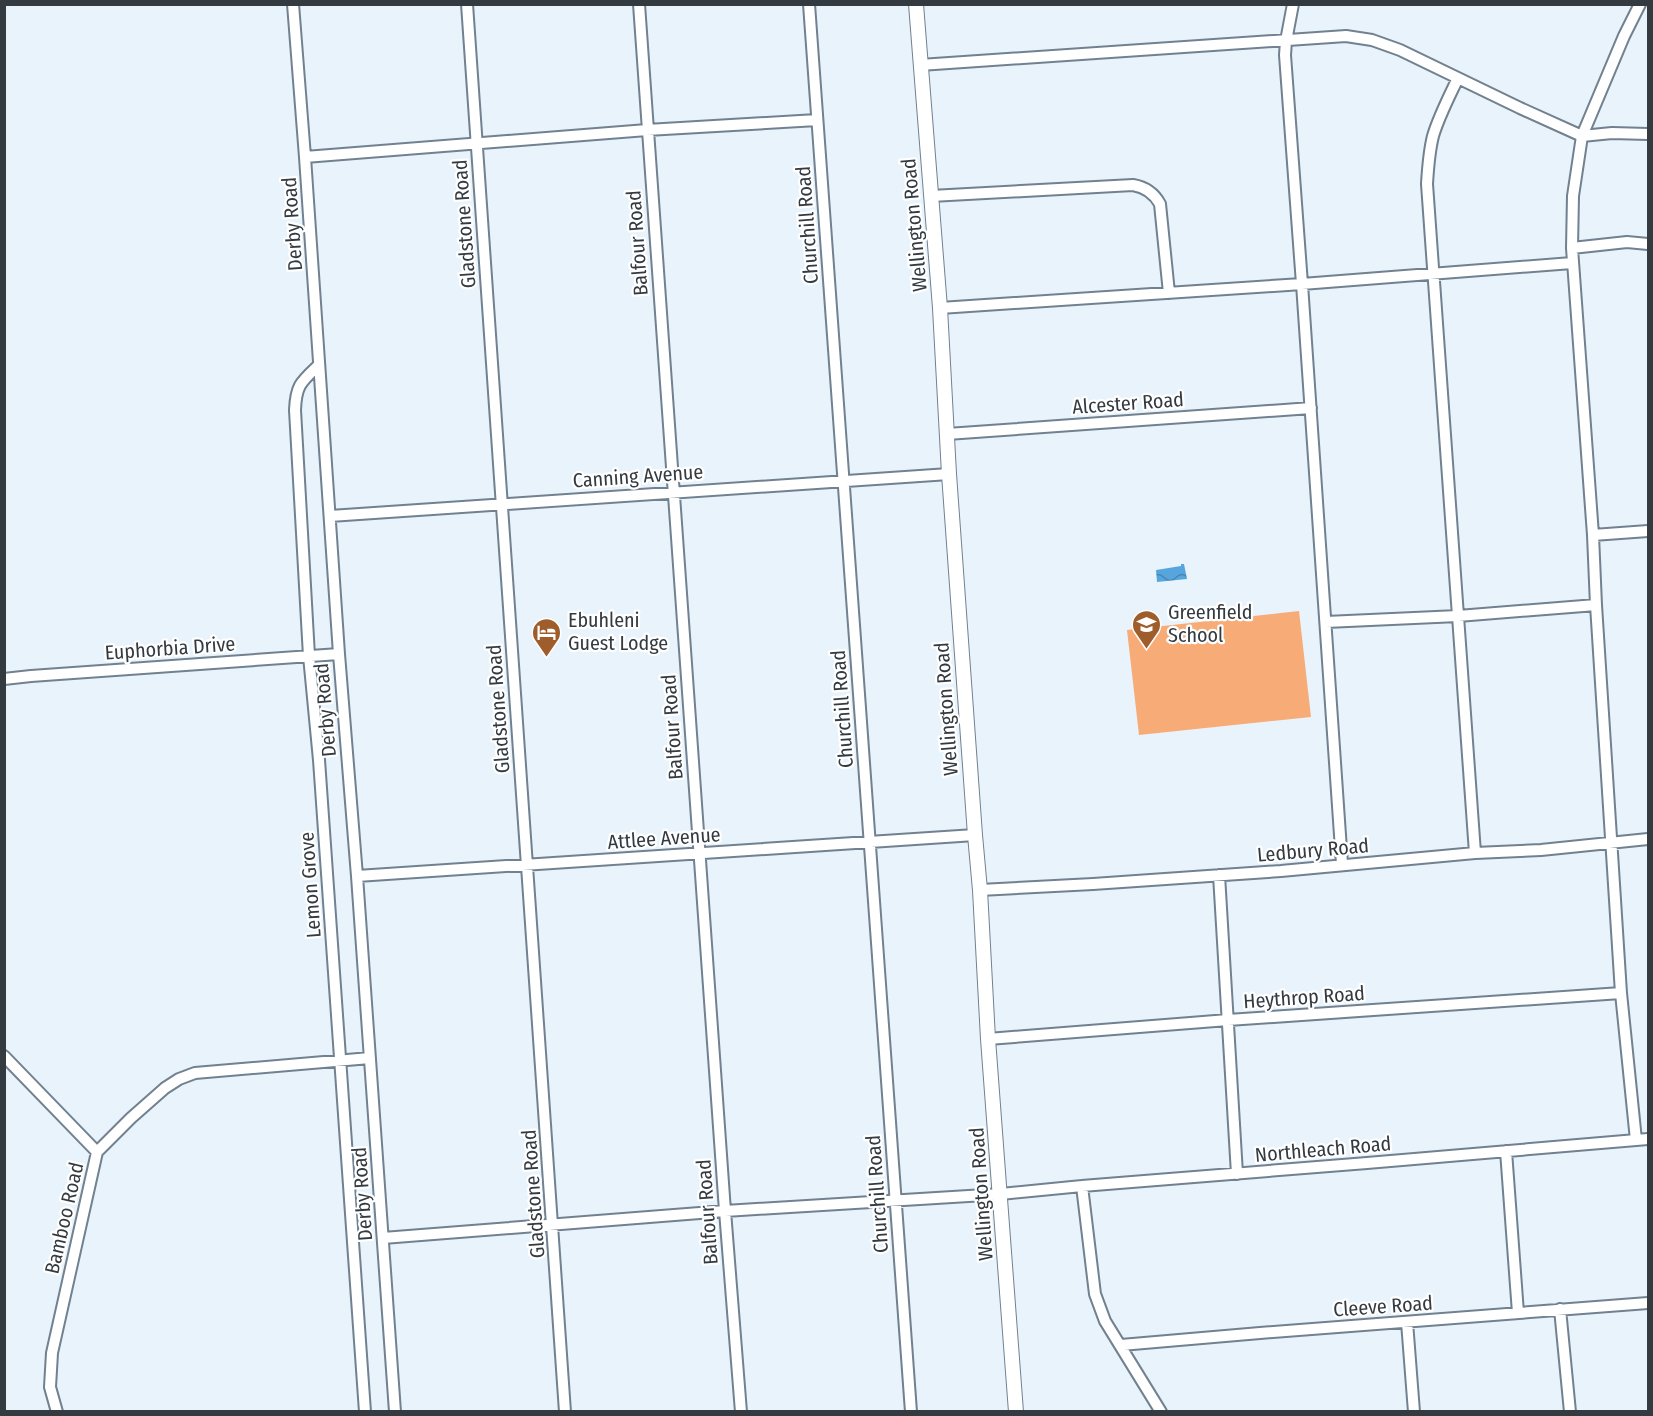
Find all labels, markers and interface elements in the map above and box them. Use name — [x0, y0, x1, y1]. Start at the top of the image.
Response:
street label: Wellington Road — [896, 157, 932, 293]
street label: Gladstone Road — [448, 159, 480, 289]
street label: Churchill Road — [791, 165, 823, 285]
street label: Derby Road — [277, 176, 307, 272]
street label: Balfour Road — [621, 189, 653, 297]
street label: Alcester Road — [1072, 387, 1184, 419]
street label: Canning Avenue — [572, 459, 704, 493]
place label: Greenfield School — [1168, 600, 1252, 647]
place label: Ebuhleni Guest Lodge — [568, 608, 668, 655]
school or university icon: Greenfield School — [1131, 608, 1163, 650]
hotel icon: Ebuhleni Guest Lodge — [531, 616, 563, 658]
street label: Euphorbia Drive — [104, 631, 236, 665]
street label: Wellington Road — [929, 641, 963, 777]
street label: Gladstone Road — [482, 644, 514, 774]
street label: Churchill Road — [826, 649, 858, 769]
street label: Derby Road — [309, 662, 341, 758]
street label: Balfour Road — [656, 673, 688, 781]
street label: Attlee Avenue — [607, 822, 721, 854]
street label: Lemon Grove — [294, 831, 326, 939]
street label: Ledbury Road — [1256, 833, 1370, 867]
street label: Heythrop Road — [1242, 981, 1366, 1013]
street label: Wellington Road — [964, 1126, 998, 1262]
street label: Gladstone Road — [517, 1129, 549, 1259]
street label: Northleach Road — [1254, 1131, 1392, 1167]
street label: Churchill Road — [861, 1134, 893, 1254]
street label: Derby Road — [347, 1146, 377, 1242]
street label: Balfour Road — [691, 1158, 723, 1266]
street label: Bamboo Road — [39, 1160, 89, 1276]
street label: Cleeve Road — [1332, 1291, 1434, 1321]

